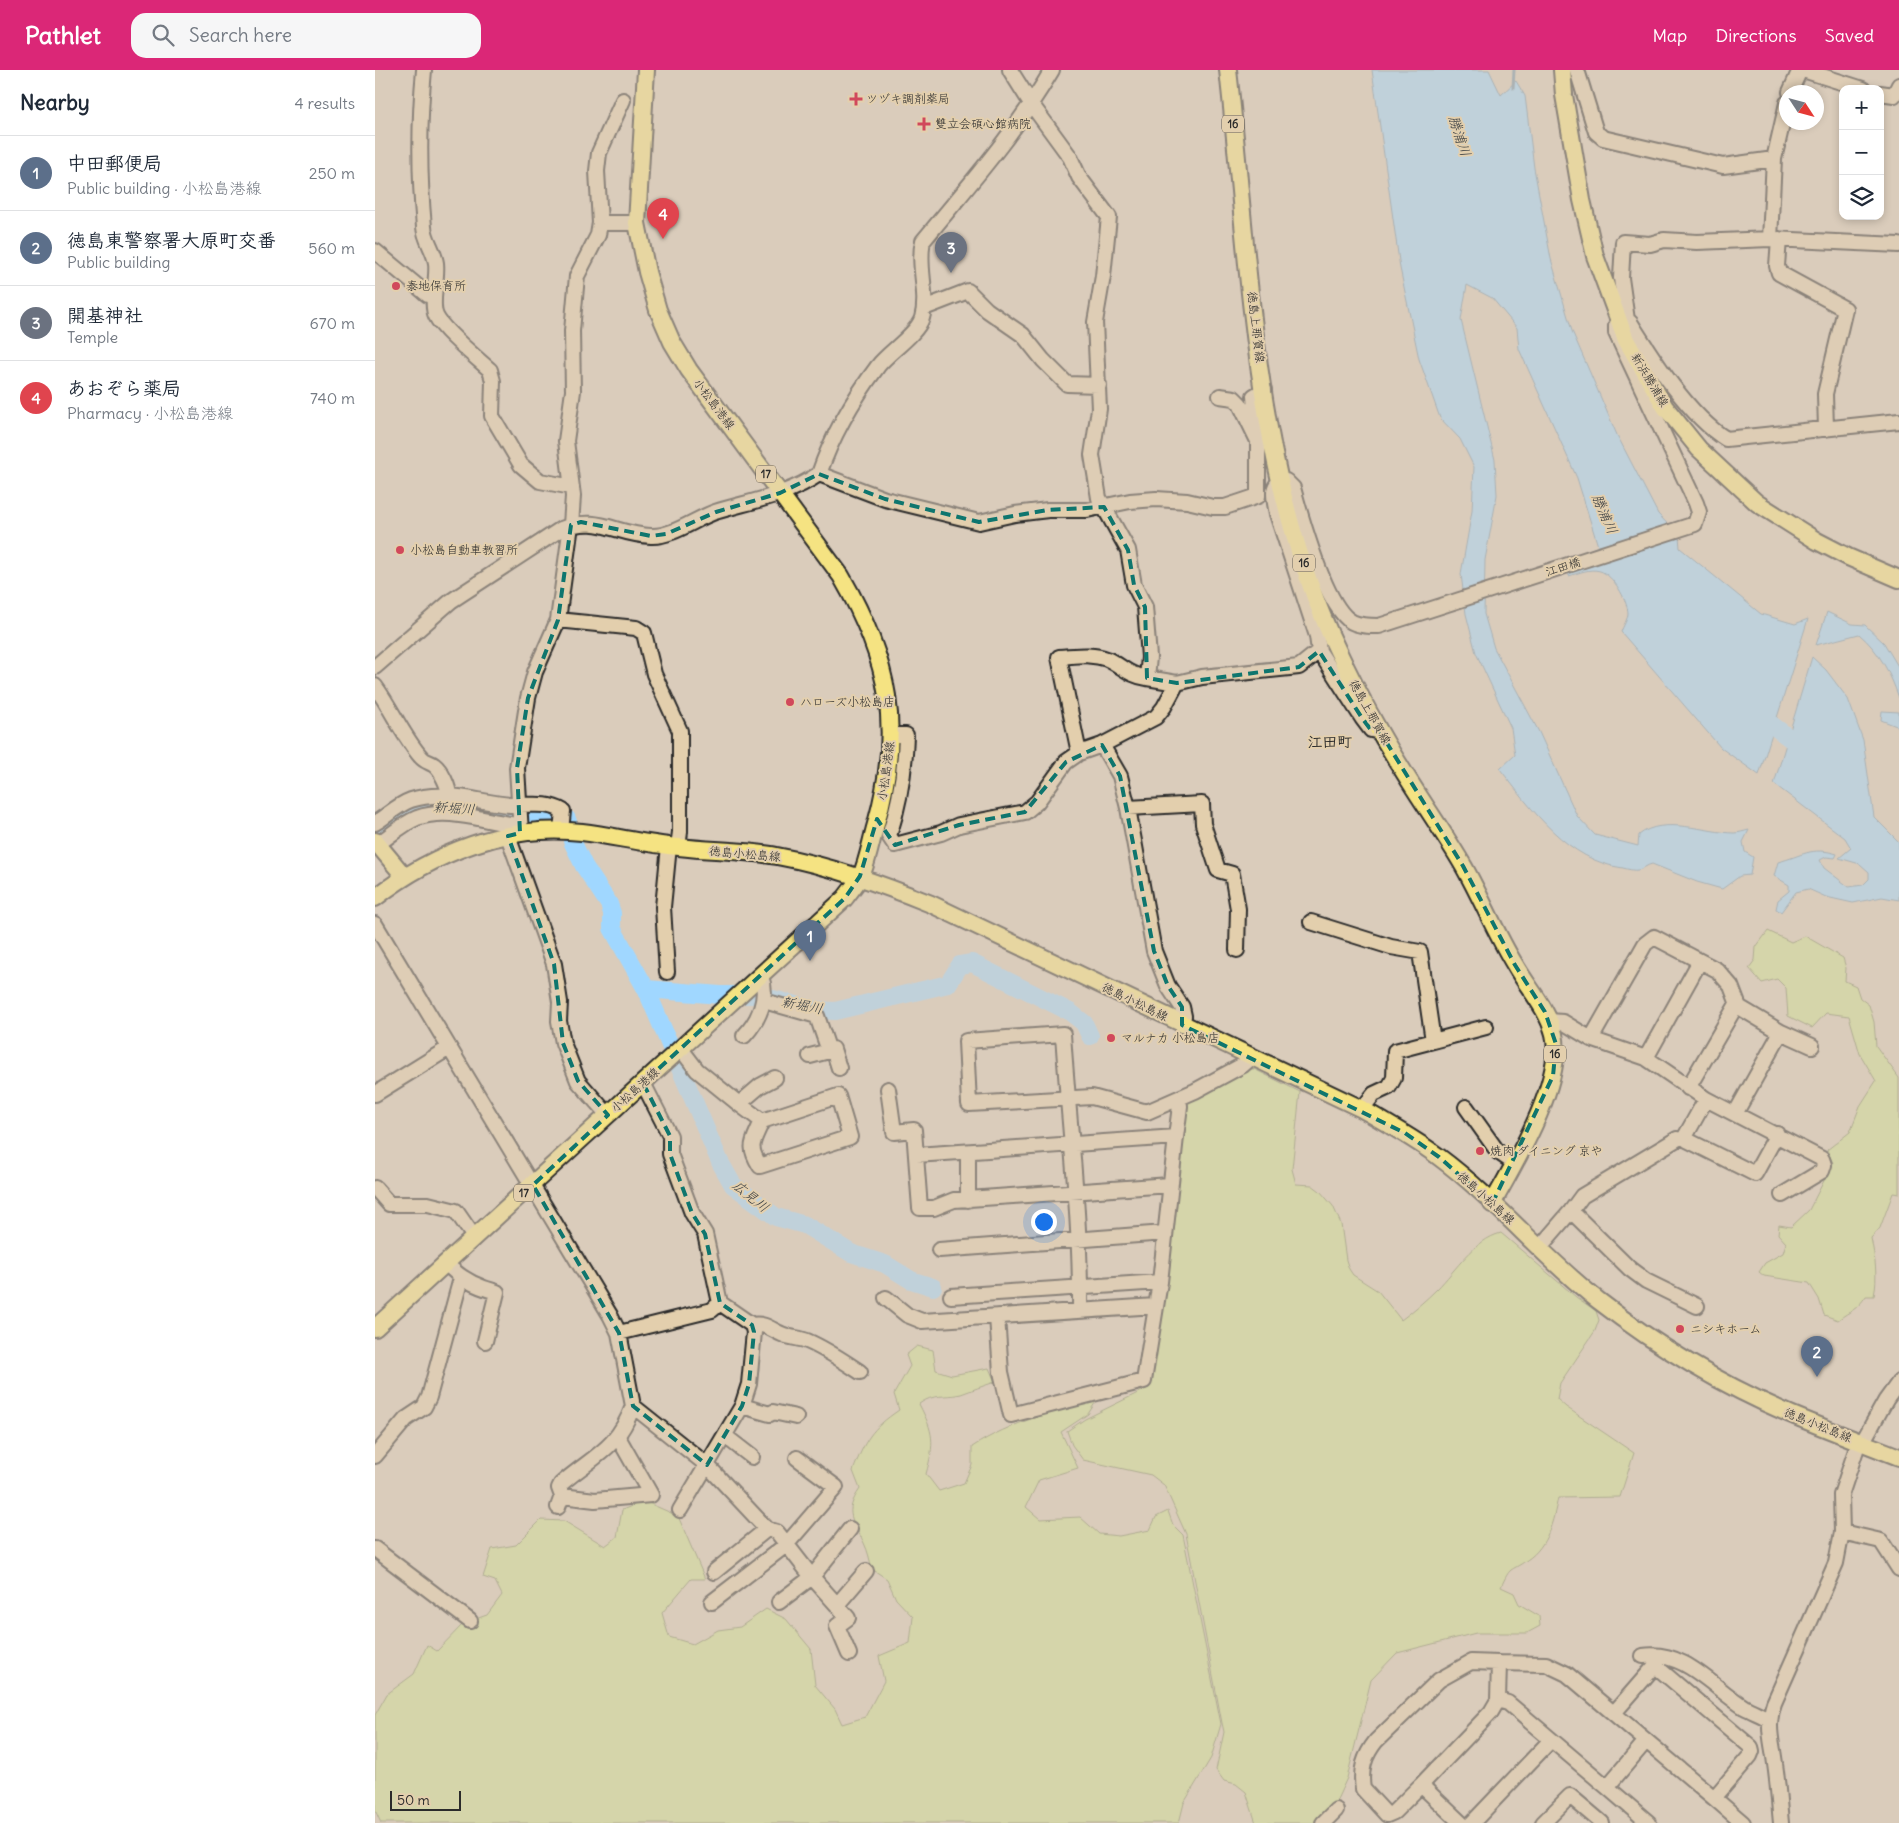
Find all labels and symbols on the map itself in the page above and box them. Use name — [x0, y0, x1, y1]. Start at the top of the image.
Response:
north arrow — [1779, 85, 1824, 130]
place label: ツヅキ調剤薬局 — [866, 91, 950, 106]
marker: ツヅキ調剤薬局 — [850, 93, 862, 105]
water label: 勝浦川 — [1445, 113, 1475, 159]
place label: 雙立会碩心館病院 — [935, 116, 1031, 131]
road number: 16 — [1222, 116, 1244, 132]
marker: 雙立会碩心館病院 — [917, 117, 931, 131]
pin: 4 — [647, 198, 679, 239]
pin: 3 — [935, 232, 967, 273]
place label: 泰地保育所 — [406, 278, 466, 293]
marker: 泰地保育所 — [390, 280, 402, 292]
street label: 徳島上那賀線 — [1245, 290, 1268, 364]
street label: 新浜勝浦線 — [1629, 350, 1672, 409]
street label: 小松島港線 — [690, 375, 738, 432]
road number: 17 — [756, 466, 776, 482]
water label: 勝浦川 — [1588, 491, 1622, 537]
place label: 小松島自動車教習所 — [410, 542, 518, 557]
marker: 小松島自動車教習所 — [394, 544, 406, 556]
road number: 16 — [1293, 554, 1315, 572]
street label: 江田橋 — [1543, 554, 1582, 579]
street label: 徳島上那賀線 — [1346, 677, 1394, 747]
place label: ハローズ小松島店 — [800, 694, 895, 709]
marker: ハローズ小松島店 — [784, 696, 796, 708]
district label: 江田町 — [1307, 732, 1353, 751]
street label: 小松島港線 — [874, 740, 897, 802]
water label: 新堀川 — [432, 798, 476, 818]
street label: 徳島小松島線 — [709, 843, 782, 864]
pin: 1 — [794, 920, 826, 961]
street label: 徳島小松島線 — [1100, 979, 1171, 1024]
water label: 新堀川 — [780, 992, 824, 1018]
place label: マルナカ 小松島店 — [1121, 1030, 1220, 1045]
marker: マルナカ 小松島店 — [1105, 1032, 1117, 1044]
road number: 16 — [1544, 1046, 1566, 1062]
street label: 小松島港線 — [607, 1064, 662, 1115]
place label: 焼肉 ダイニング 京や — [1490, 1143, 1603, 1158]
marker: 焼肉 ダイニング 京や — [1474, 1145, 1486, 1157]
street label: 徳島小松島線 — [1455, 1168, 1518, 1227]
water label: 広見川 — [729, 1176, 773, 1216]
road number: 17 — [514, 1184, 534, 1202]
your location — [1031, 1209, 1057, 1235]
place label: ニシキホーム — [1690, 1321, 1762, 1336]
marker: ニシキホーム — [1674, 1323, 1686, 1335]
pin: 2 — [1801, 1336, 1833, 1377]
street label: 徳島小松島線 — [1782, 1404, 1854, 1445]
scale bar — [390, 1788, 461, 1811]

